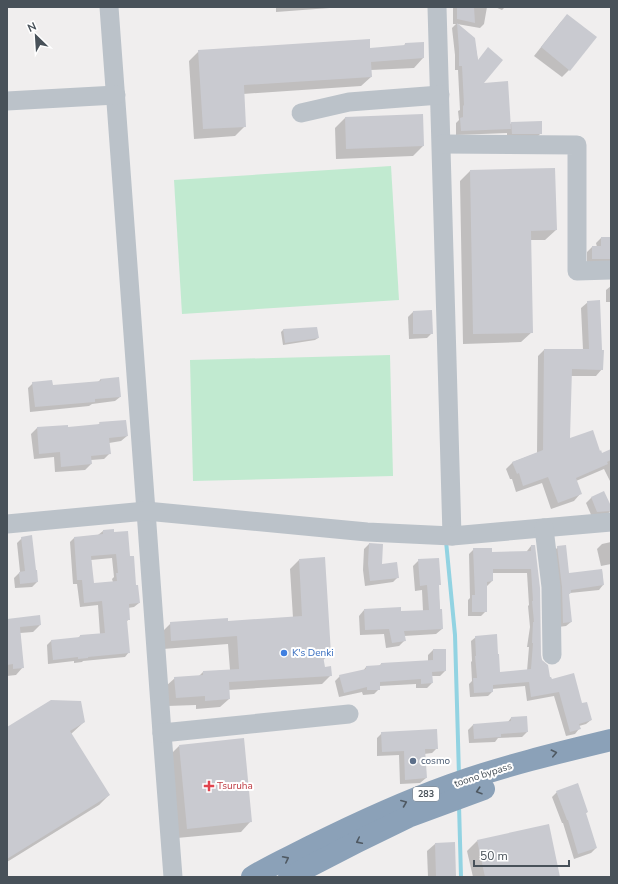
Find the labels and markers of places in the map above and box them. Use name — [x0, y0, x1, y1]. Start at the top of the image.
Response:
place label: K's Denki — [292, 646, 334, 660]
marker: K's Denki — [279, 648, 289, 658]
place label: cosmo — [421, 754, 450, 768]
marker: cosmo — [408, 756, 418, 766]
place label: Tsuruha — [217, 779, 253, 793]
marker: Tsuruha — [204, 781, 214, 791]

